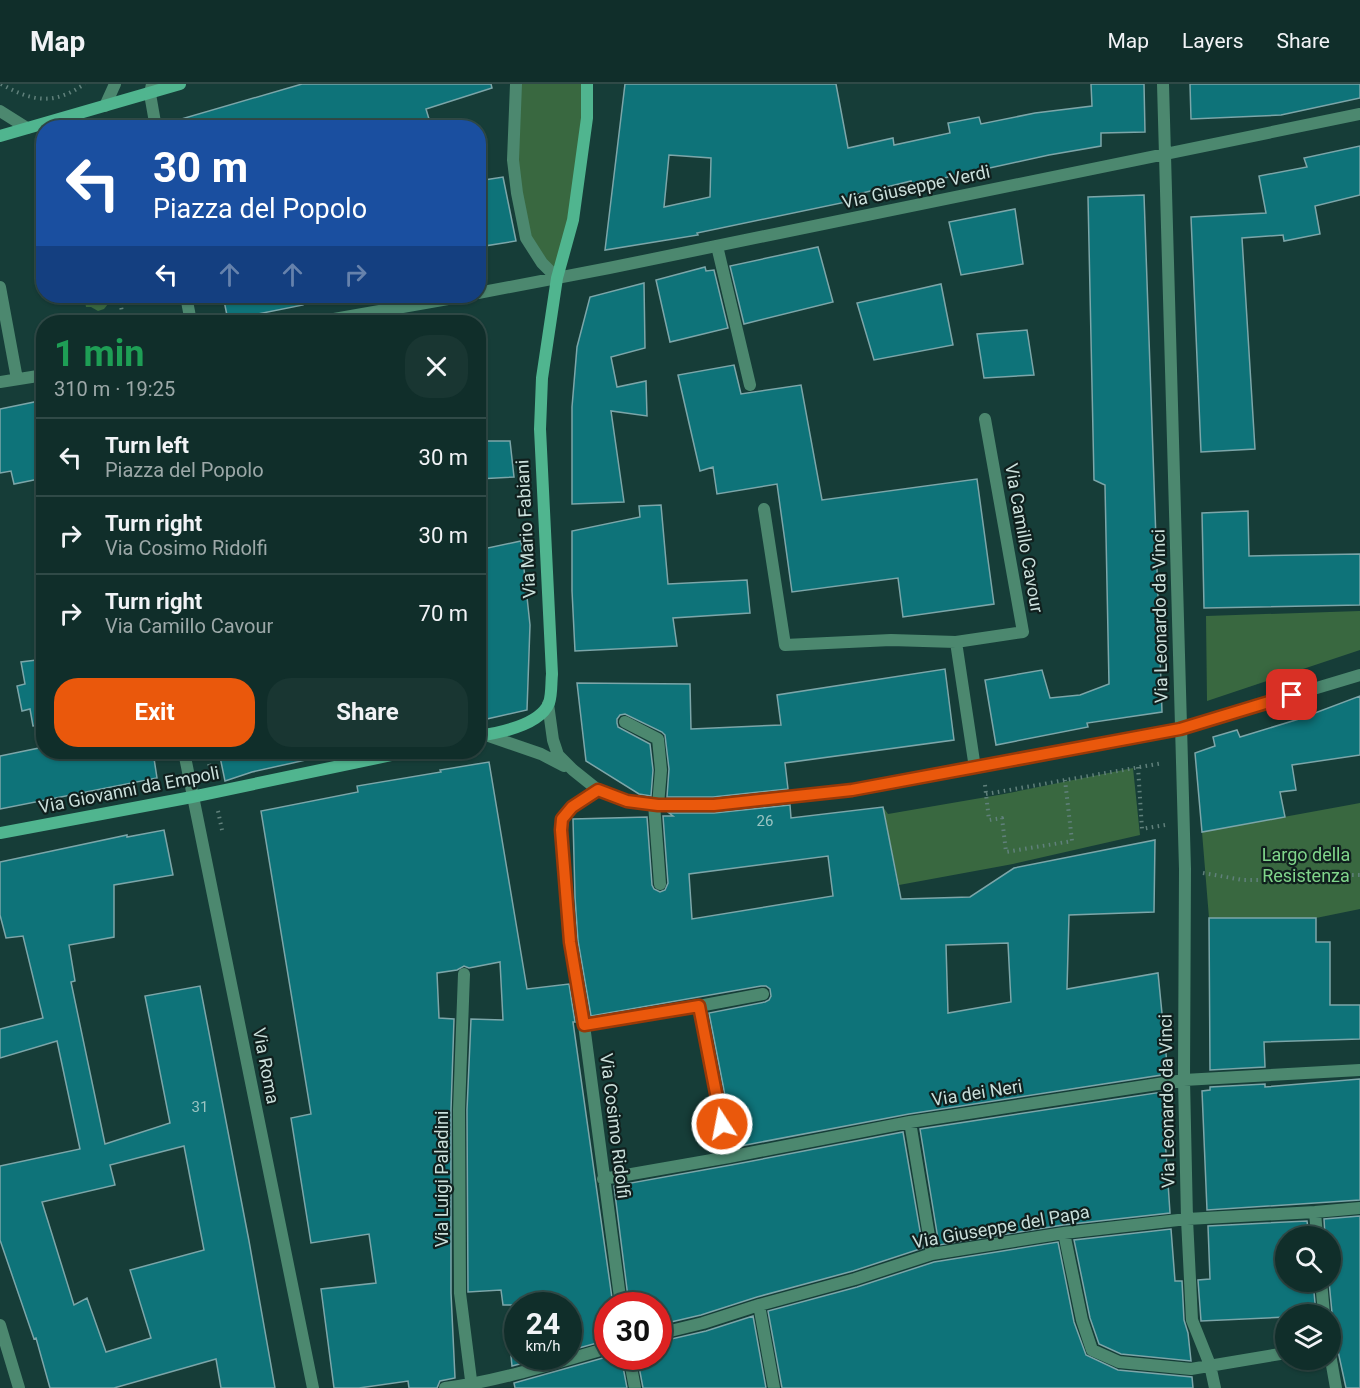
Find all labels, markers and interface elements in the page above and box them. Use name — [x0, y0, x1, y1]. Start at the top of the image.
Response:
text: Map — [30, 25, 85, 58]
text: Map — [1107, 29, 1149, 53]
text: Layers — [1182, 29, 1243, 53]
text: Share — [1276, 29, 1330, 53]
text: 30 m — [153, 143, 248, 192]
icon: left — [54, 144, 132, 222]
street label: Via Giuseppe Verdi — [840, 161, 992, 212]
text: Piazza del Popolo — [153, 193, 367, 225]
icon: left — [150, 258, 183, 291]
icon: ahead — [213, 258, 246, 291]
icon: ahead — [276, 258, 309, 291]
icon: right — [339, 258, 372, 291]
text: 1 min — [54, 333, 145, 375]
button: close — [405, 335, 468, 398]
text: 310 m · 19:25 — [54, 377, 175, 401]
text: Turn left — [105, 433, 189, 458]
icon: left — [54, 441, 87, 474]
text: 30 m — [419, 445, 468, 470]
text: Piazza del Popolo — [105, 458, 264, 482]
street label: Via Mario Fabiani — [511, 459, 540, 599]
street label: Via Camillo Cavour — [1001, 461, 1048, 614]
text: Turn right — [105, 511, 202, 536]
icon: right — [54, 519, 87, 552]
text: 30 m — [419, 523, 468, 548]
street label: Via Leonardo da Vinci — [1147, 529, 1172, 703]
text: Via Cosimo Ridolfi — [105, 536, 268, 560]
text: Turn right — [105, 589, 202, 614]
icon: right — [54, 597, 87, 630]
text: 70 m — [419, 601, 468, 626]
text: Via Camillo Cavour — [105, 614, 273, 638]
pin — [1266, 669, 1317, 720]
button: Exit — [54, 678, 255, 747]
button: Share — [267, 678, 468, 747]
icon: arrive — [1275, 678, 1308, 711]
street label: Via Giovanni da Empoli — [37, 762, 221, 817]
house number: 26 — [757, 812, 773, 830]
park label: Largo della Resistenza — [1262, 844, 1350, 886]
street label: Via Leonardo da Vinci — [1154, 1014, 1179, 1188]
street label: Via Roma — [249, 1026, 284, 1106]
street label: Via Cosimo Ridolfi — [596, 1052, 635, 1200]
street label: Via dei Neri — [930, 1075, 1024, 1110]
position arrow — [690, 1092, 754, 1156]
house number: 31 — [192, 1098, 208, 1116]
street label: Via Luigi Paladini — [431, 1111, 452, 1247]
street label: Via Giuseppe del Papa — [911, 1201, 1091, 1252]
map controls — [1275, 1226, 1341, 1370]
button: search — [1275, 1226, 1341, 1292]
speed limit sign: 30 — [594, 1292, 672, 1370]
button: layers — [1275, 1304, 1341, 1370]
text: 24 — [526, 1306, 560, 1341]
text: km/h — [525, 1337, 561, 1355]

